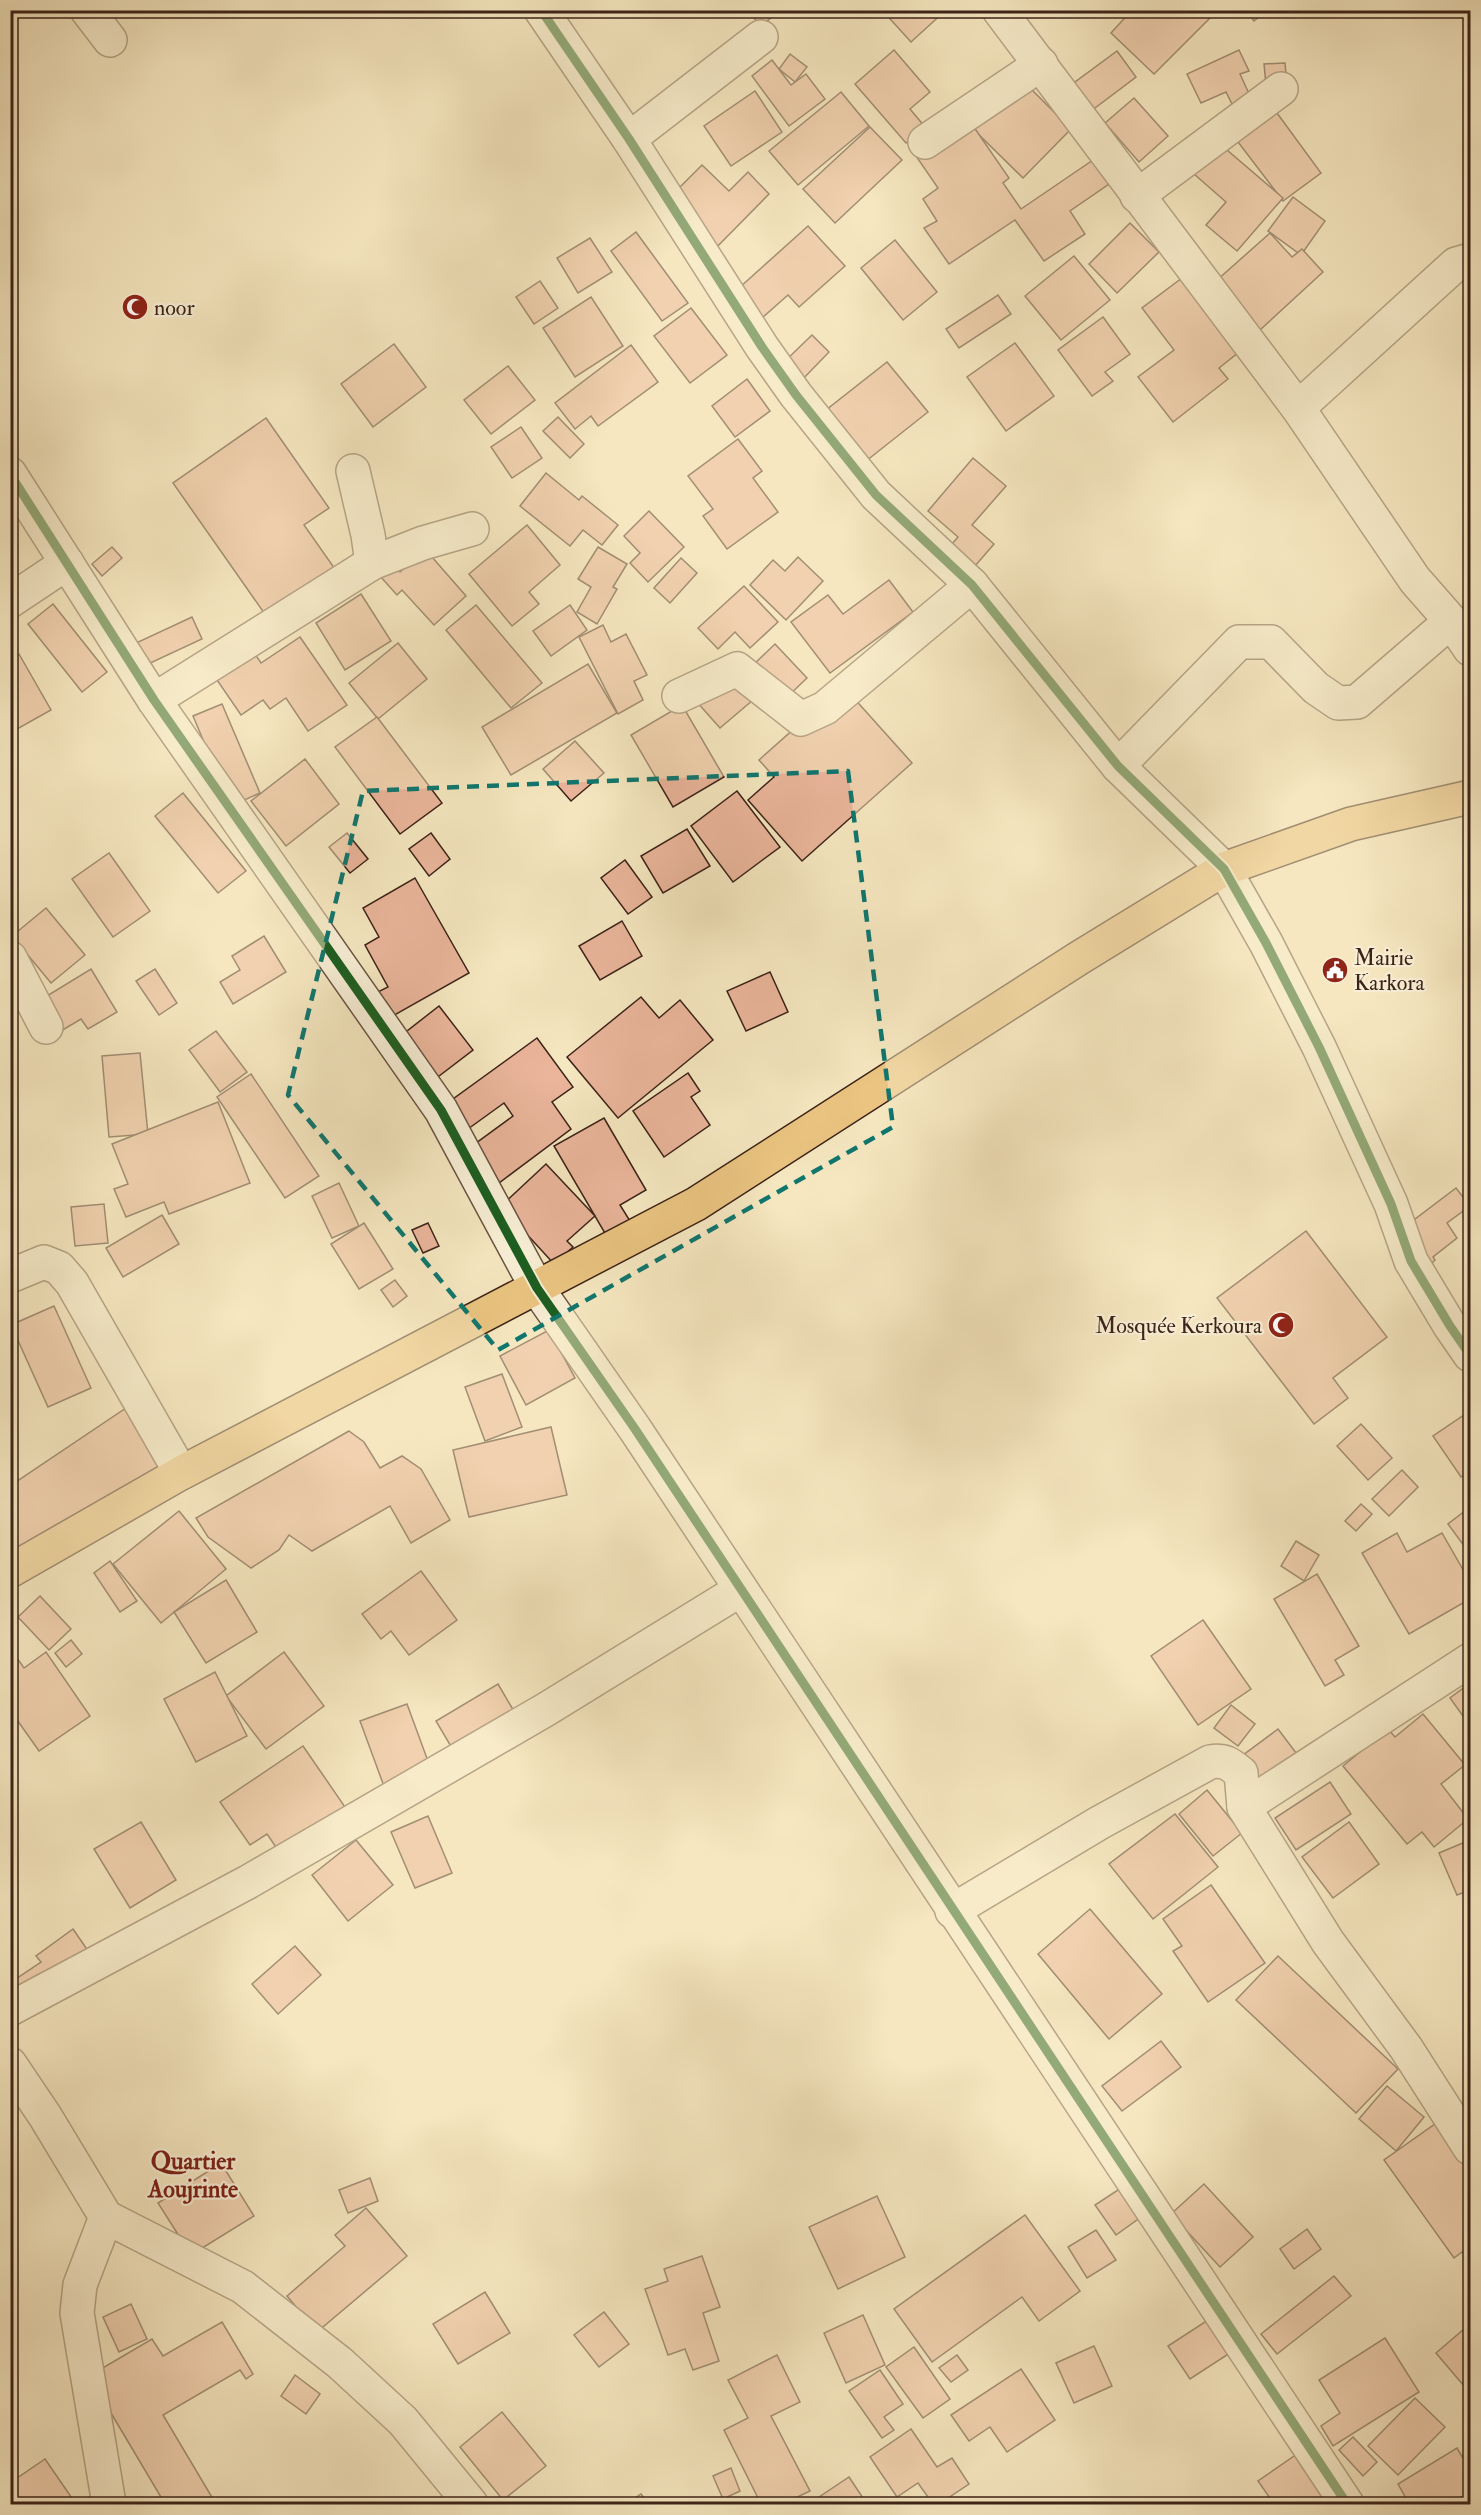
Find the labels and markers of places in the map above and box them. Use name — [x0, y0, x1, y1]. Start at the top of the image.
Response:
mosque icon: noor — [120, 292, 150, 322]
place label: noor — [154, 294, 195, 322]
place label: Mairie Karkora — [1354, 944, 1425, 997]
public building icon: Mairie Karkora — [1320, 955, 1350, 985]
mosque icon: Mosquée Kerkoura — [1266, 1310, 1296, 1340]
place label: Mosquée Kerkoura — [1095, 1312, 1263, 1340]

